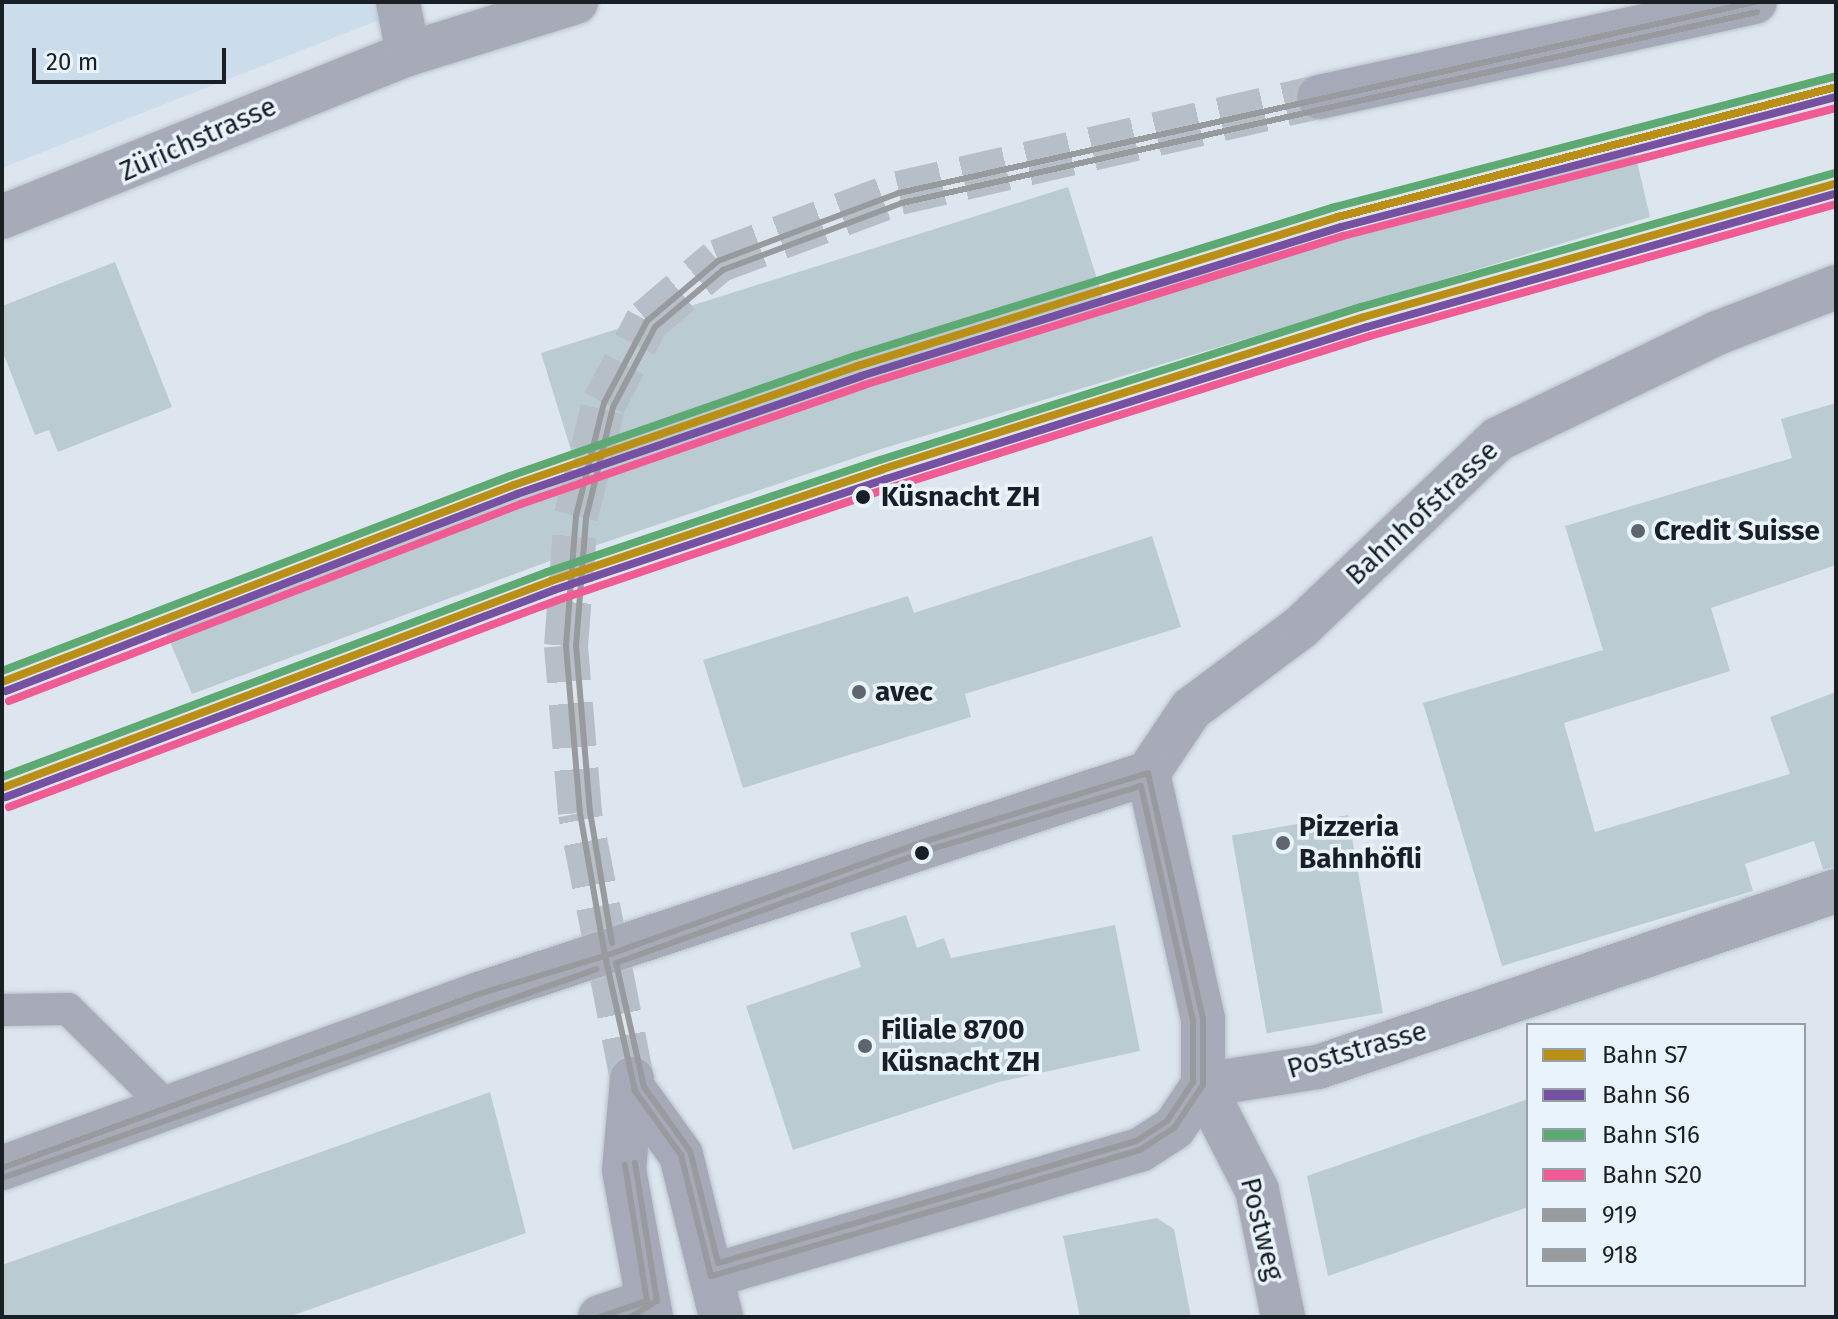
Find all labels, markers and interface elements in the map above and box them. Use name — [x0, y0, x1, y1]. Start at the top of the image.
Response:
scale bar — [36, 32, 230, 82]
text: 20 m — [46, 48, 98, 76]
street label: Zürichstrasse — [114, 89, 282, 189]
street label: Bahnhofstrasse — [1339, 434, 1505, 592]
place label: Küsnacht ZH — [881, 480, 1040, 514]
marker: Küsnacht ZH — [852, 486, 874, 508]
place label: Credit Suisse — [1654, 514, 1820, 548]
marker: Credit Suisse — [1629, 522, 1647, 540]
place label: avec — [875, 675, 933, 709]
marker: avec — [850, 683, 868, 701]
place label: Pizzeria Bahnhöfli — [1299, 810, 1422, 876]
marker: Pizzeria Bahnhöfli — [1274, 834, 1292, 852]
unlabelled marker — [914, 845, 930, 861]
place label: Filiale 8700 Küsnacht ZH — [881, 1013, 1040, 1079]
street label: Poststrasse — [1283, 1014, 1431, 1086]
legend — [1526, 1023, 1806, 1287]
marker: Filiale 8700 Küsnacht ZH — [856, 1037, 874, 1055]
text: Bahn S7 — [1602, 1041, 1687, 1069]
text: Bahn S6 — [1602, 1081, 1690, 1109]
text: Bahn S16 — [1602, 1121, 1700, 1149]
text: Bahn S20 — [1602, 1161, 1702, 1189]
street label: Postweg — [1233, 1174, 1291, 1284]
text: 919 — [1602, 1201, 1637, 1229]
text: 918 — [1602, 1241, 1638, 1269]

